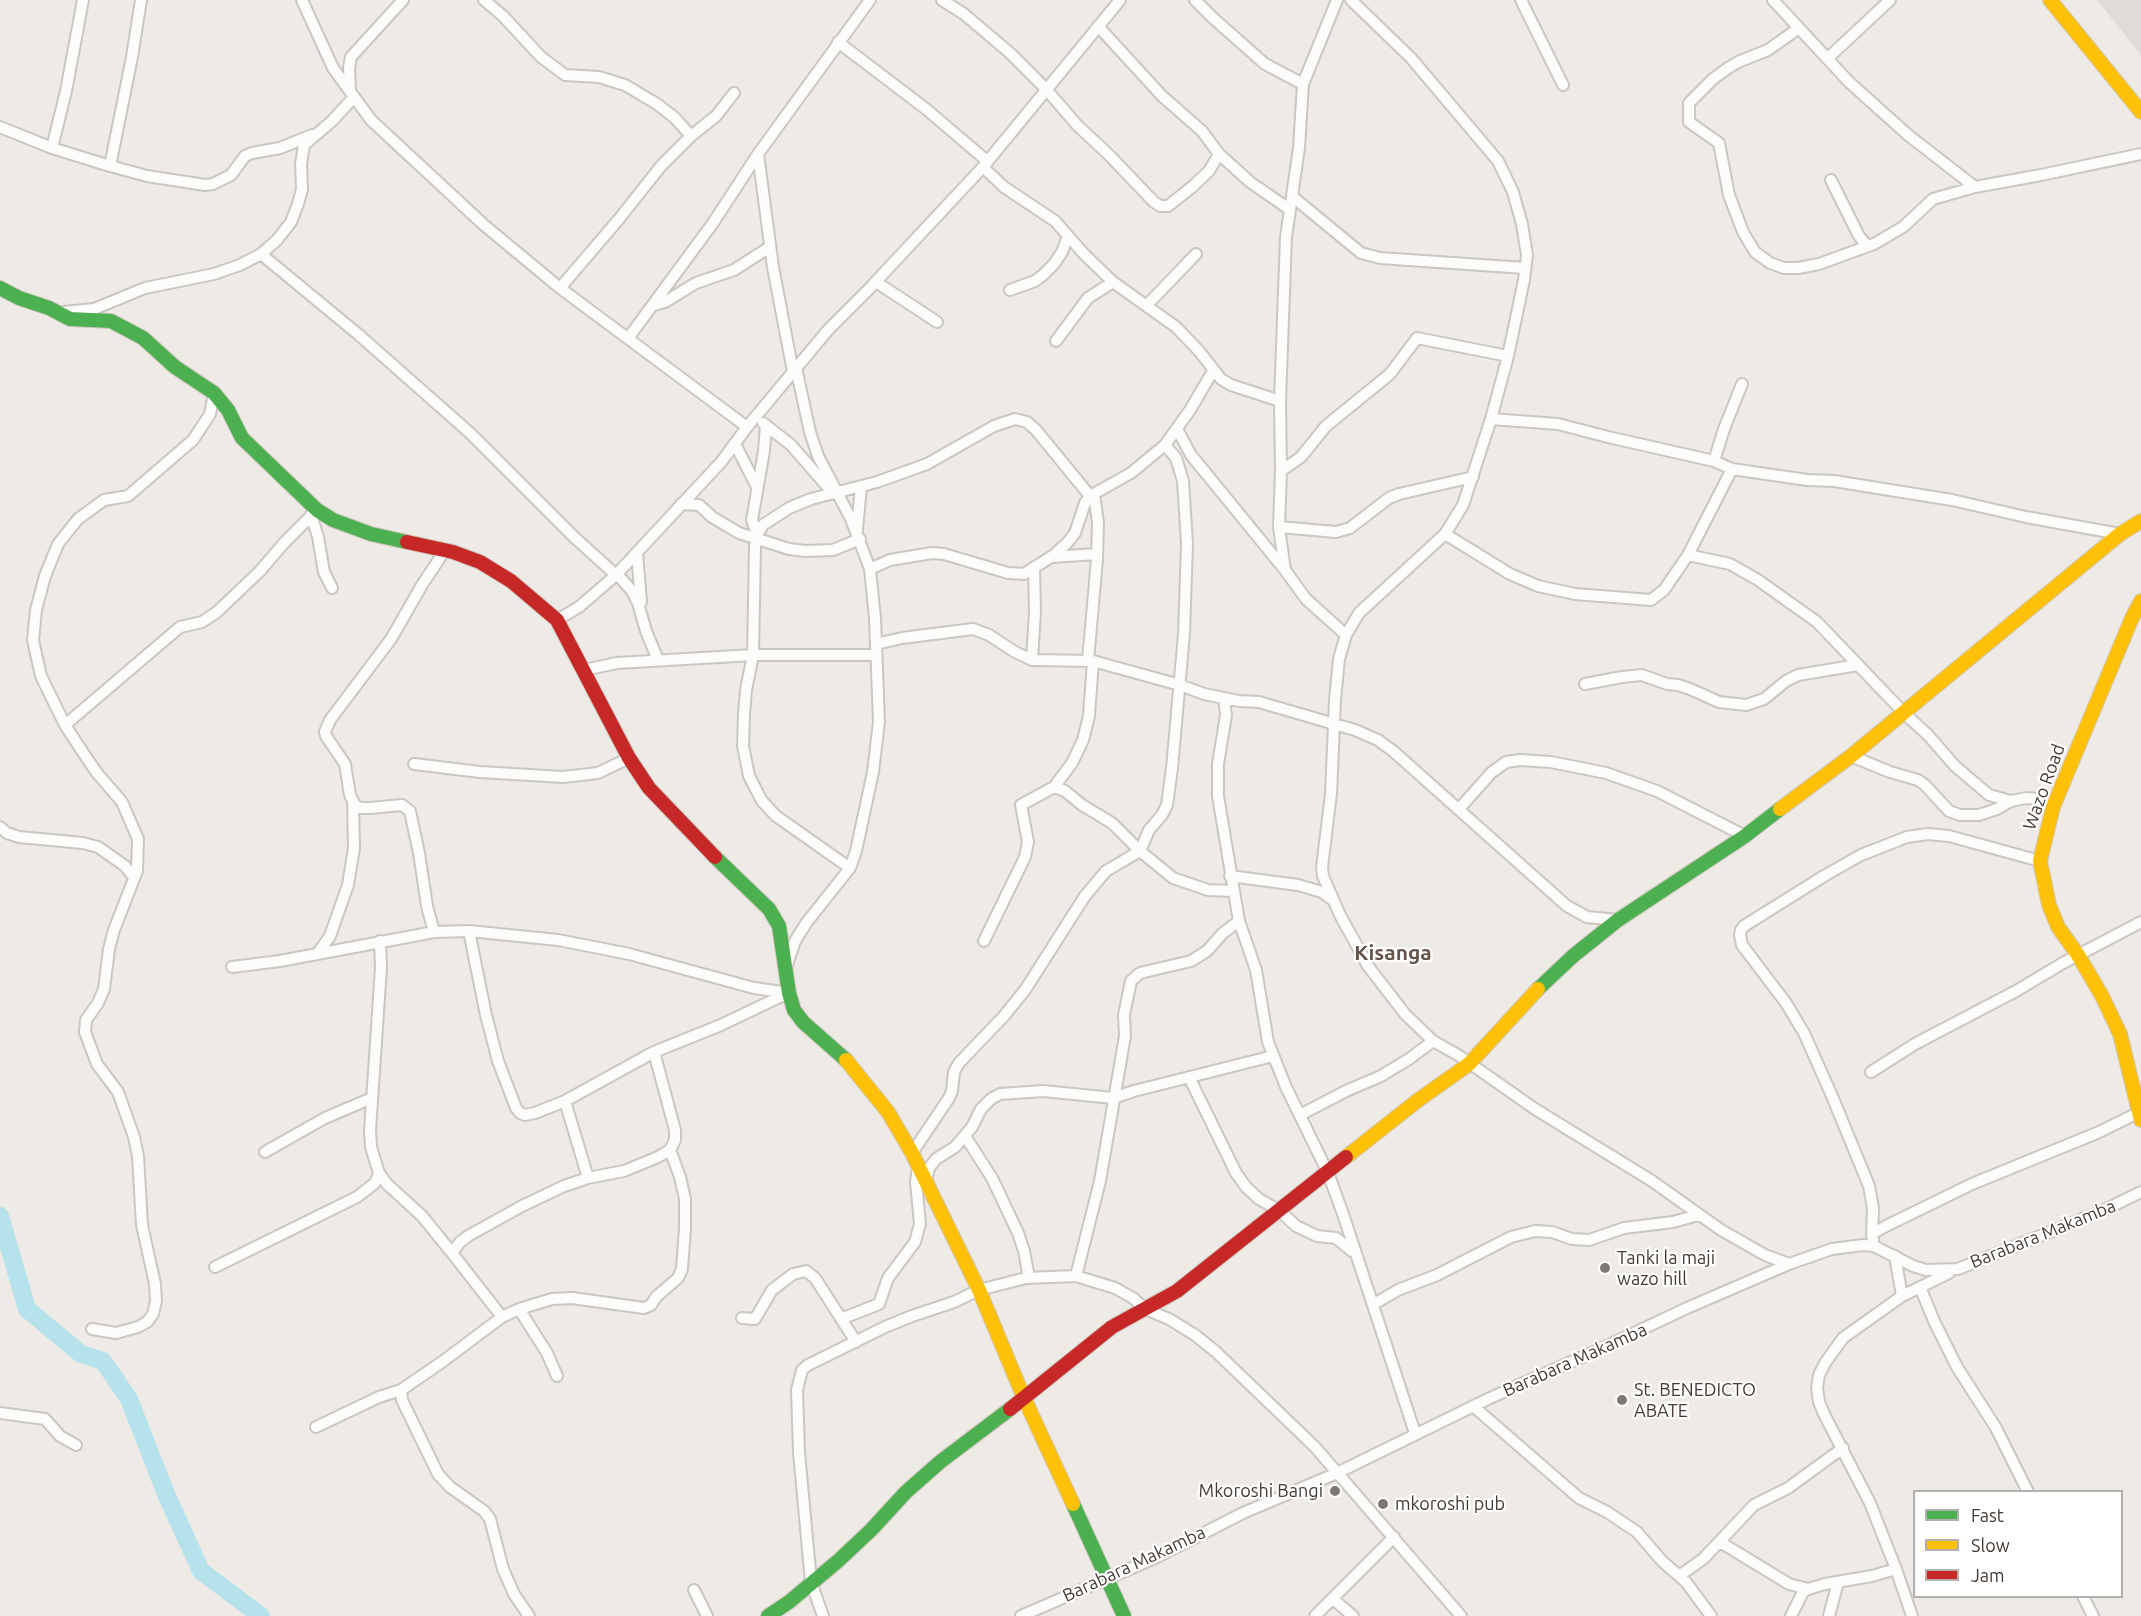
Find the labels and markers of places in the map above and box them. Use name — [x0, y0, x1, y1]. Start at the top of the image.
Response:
place label: Tanki la maji wazo hill — [1617, 1247, 1715, 1290]
marker: Tanki la maji wazo hill — [1598, 1261, 1612, 1275]
place label: St. BENEDICTO ABATE — [1634, 1379, 1756, 1422]
marker: St. BENEDICTO ABATE — [1615, 1393, 1629, 1407]
place label: Mkoroshi Bangi — [1198, 1480, 1323, 1502]
marker: Mkoroshi Bangi — [1328, 1484, 1342, 1498]
place label: mkoroshi pub — [1395, 1493, 1505, 1515]
marker: mkoroshi pub — [1376, 1497, 1390, 1511]

